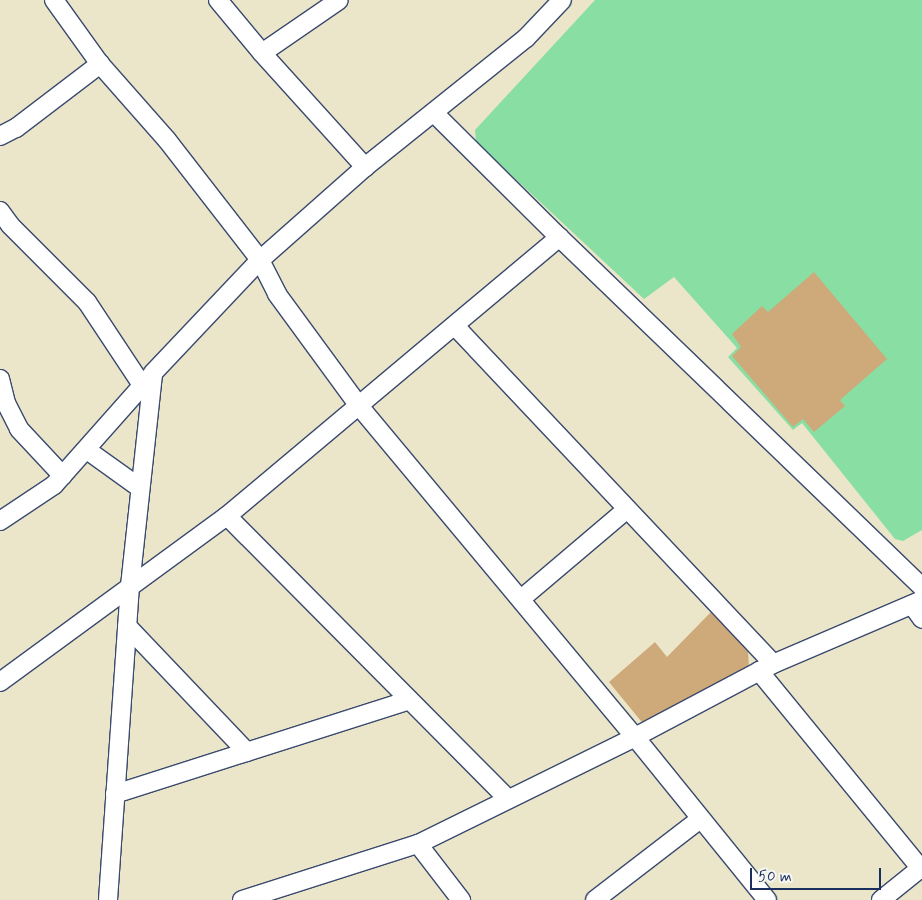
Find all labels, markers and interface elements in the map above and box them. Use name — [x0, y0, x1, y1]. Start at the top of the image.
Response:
scale bar — [752, 858, 883, 890]
text: 50 m — [758, 867, 792, 887]

